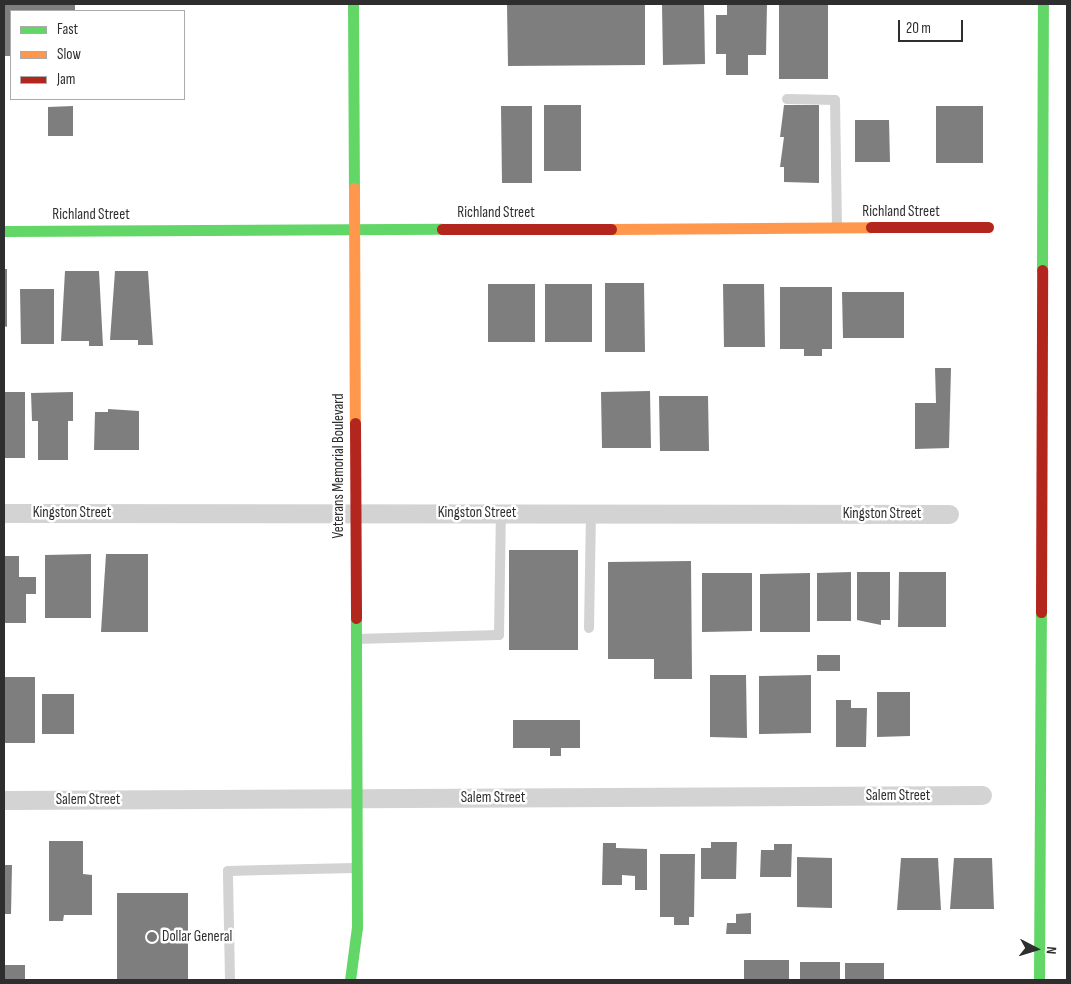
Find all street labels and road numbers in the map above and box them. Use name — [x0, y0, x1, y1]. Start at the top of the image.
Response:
street label: Richland Street — [862, 203, 940, 221]
street label: Richland Street — [457, 204, 535, 222]
street label: Richland Street — [52, 206, 130, 224]
street label: Veterans Memorial Boulevard — [330, 393, 348, 539]
street label: Kingston Street — [33, 504, 111, 522]
street label: Kingston Street — [438, 504, 516, 522]
street label: Kingston Street — [843, 505, 921, 523]
street label: Salem Street — [866, 787, 930, 805]
street label: Salem Street — [461, 789, 525, 807]
street label: Salem Street — [56, 791, 120, 809]

